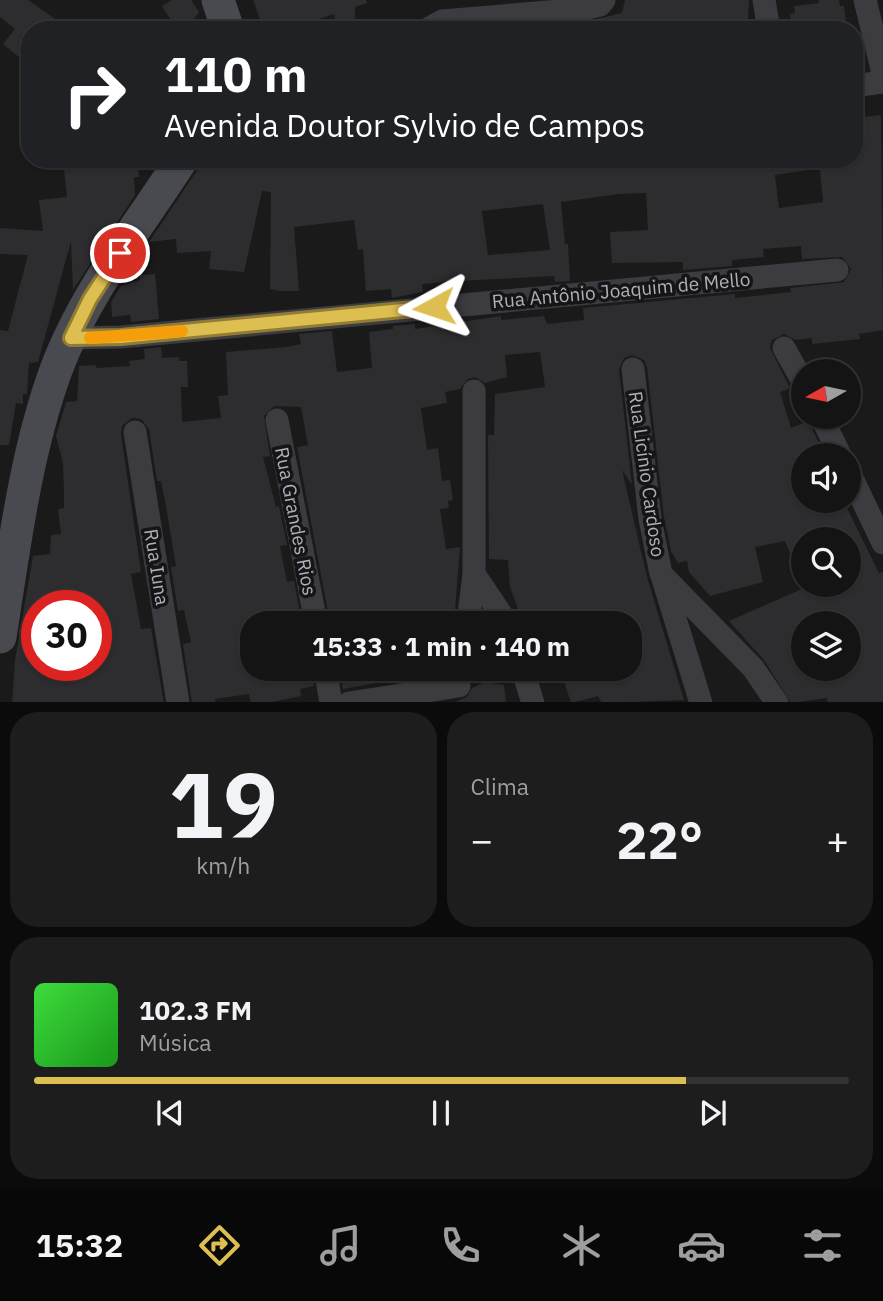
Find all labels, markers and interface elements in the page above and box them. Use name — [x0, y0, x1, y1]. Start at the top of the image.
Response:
text: 110 m — [164, 42, 308, 105]
icon: right — [49, 49, 140, 140]
text: Avenida Doutor Sylvio de Campos — [164, 104, 645, 146]
pin — [90, 223, 150, 283]
icon: arrive — [101, 234, 139, 272]
street label: Rua Antônio Joaquim de Mello — [491, 267, 751, 313]
position arrow — [397, 270, 471, 344]
north arrow — [791, 359, 861, 429]
map controls — [791, 359, 861, 681]
street label: Rua Licínio Cardoso — [623, 390, 671, 558]
button: sound — [791, 443, 861, 513]
street label: Rua Grandes Rios — [270, 445, 322, 597]
street label: Rua Iuna — [139, 527, 175, 607]
button: search — [791, 527, 861, 597]
speed limit sign: 30 — [21, 590, 112, 681]
button: layers — [791, 611, 861, 681]
text: 15:33 · 1 min · 140 m — [312, 629, 570, 663]
text: 19 — [169, 745, 278, 863]
text: Clima — [471, 771, 529, 801]
text: 22° — [616, 806, 703, 873]
text: − — [471, 815, 493, 864]
text: + — [826, 815, 849, 864]
text: km/h — [196, 850, 250, 880]
text: 102.3 FM — [139, 993, 252, 1027]
text: Música — [139, 1027, 212, 1057]
icon: previous — [151, 1094, 189, 1132]
icon: pause — [422, 1094, 460, 1132]
icon: next — [694, 1094, 732, 1132]
icon: directions — [195, 1221, 244, 1270]
icon: music — [316, 1221, 365, 1270]
icon: phone — [436, 1221, 485, 1270]
icon: climate — [557, 1221, 606, 1270]
icon: car — [677, 1221, 726, 1270]
icon: filters — [798, 1221, 847, 1270]
text: 15:32 — [36, 1224, 123, 1266]

